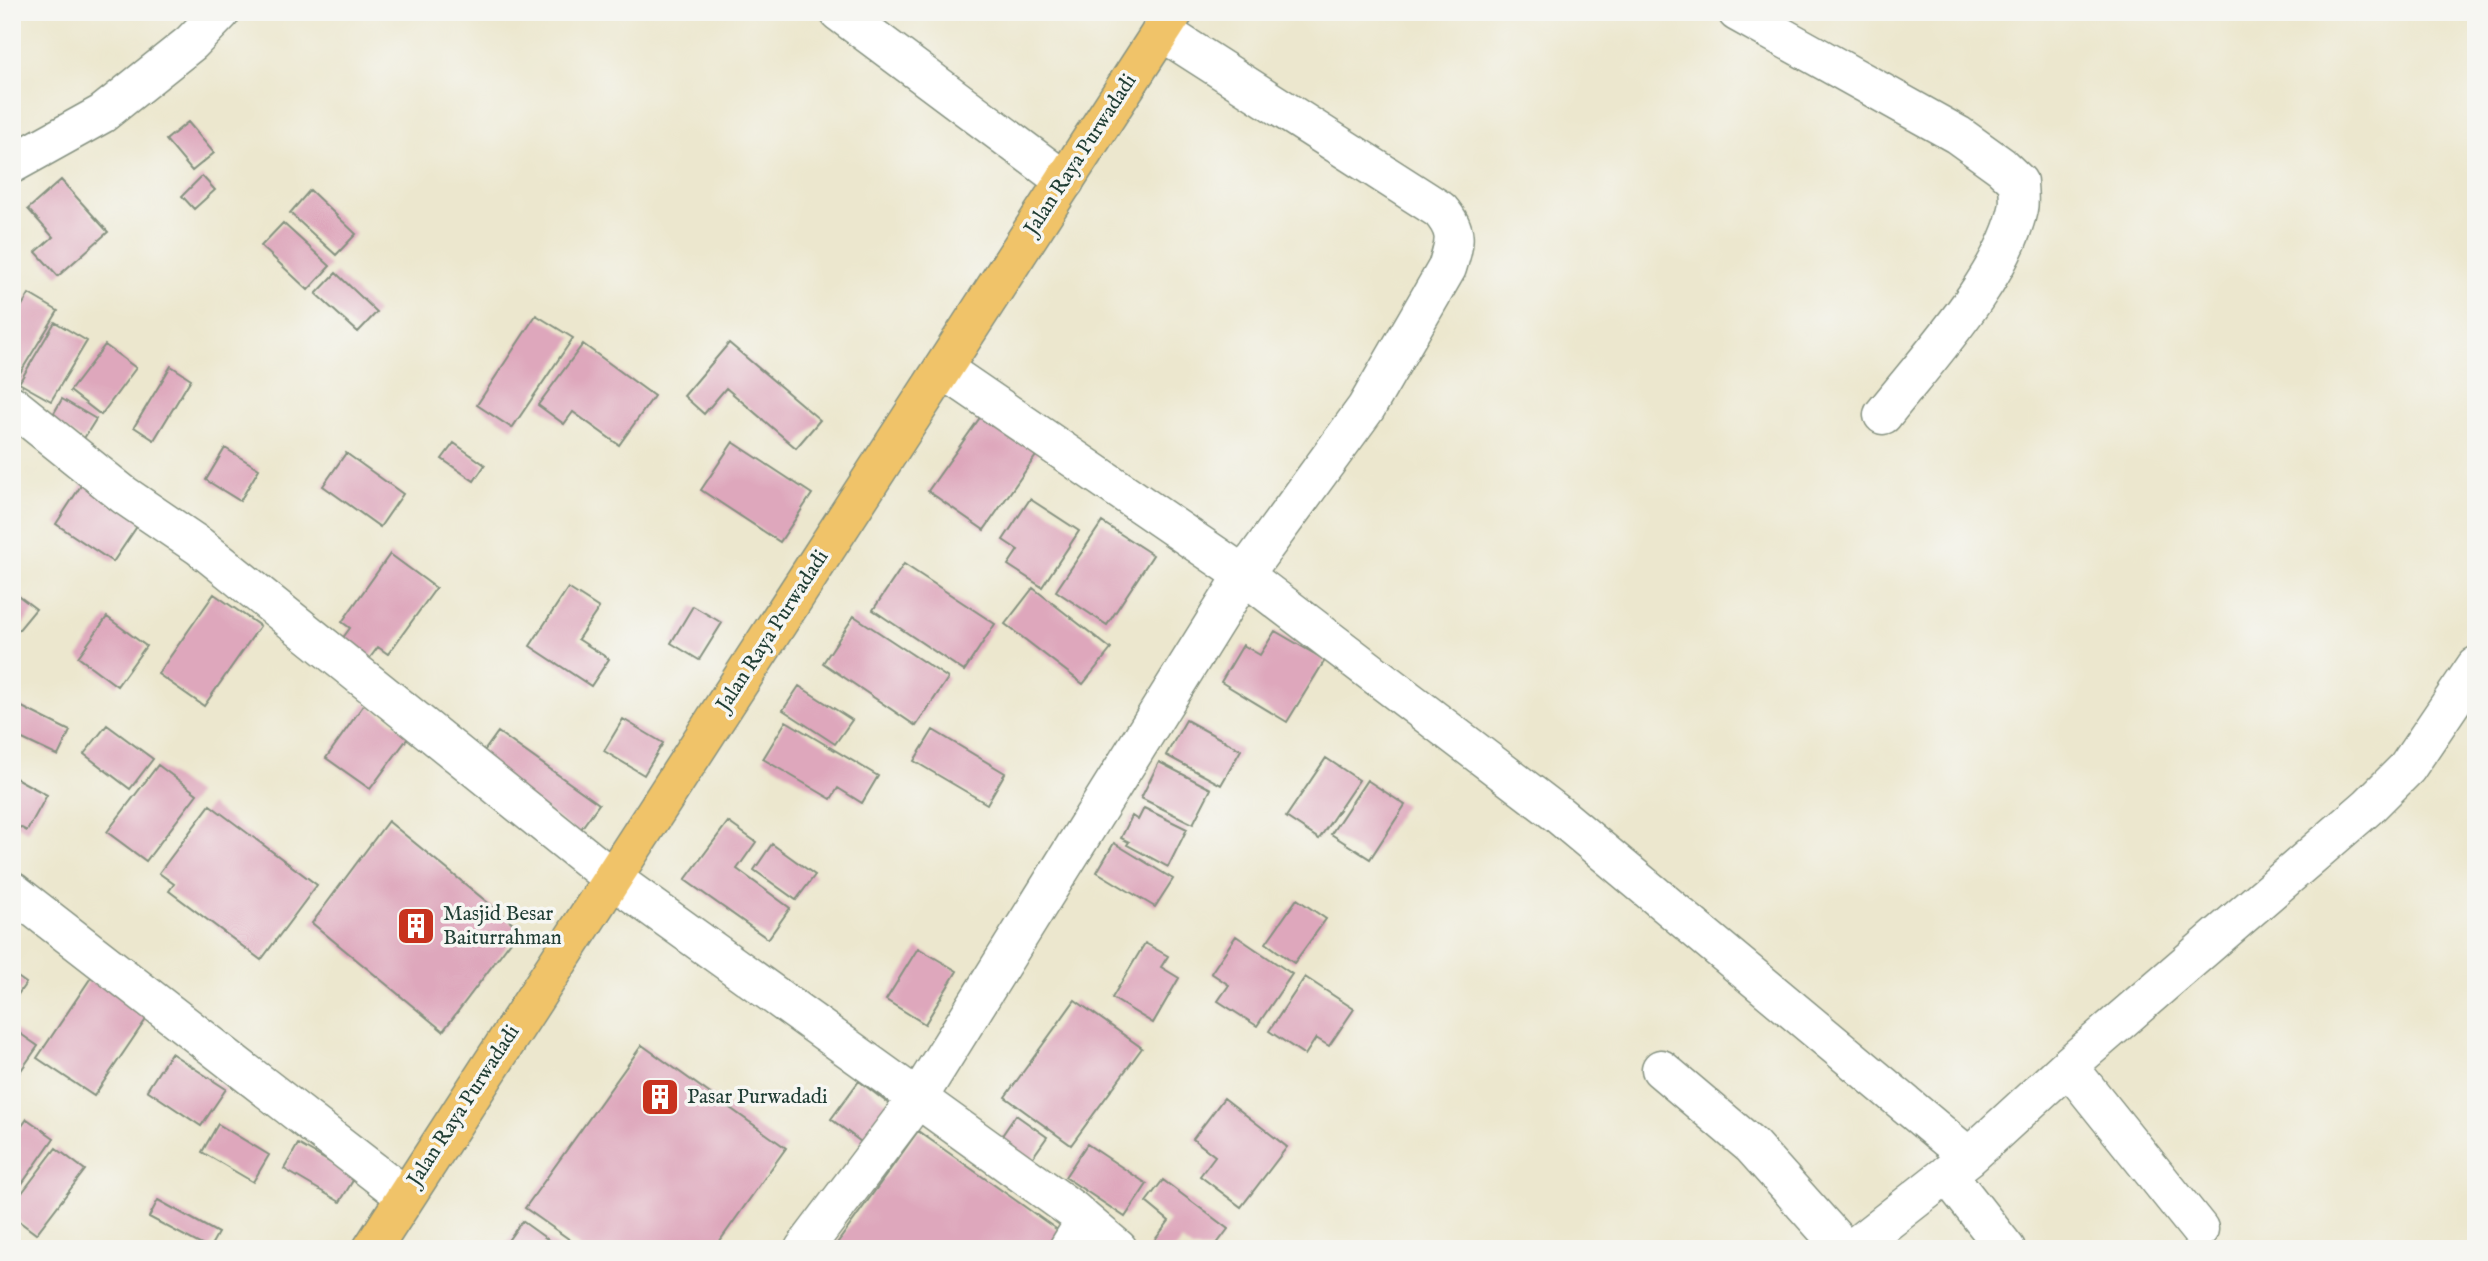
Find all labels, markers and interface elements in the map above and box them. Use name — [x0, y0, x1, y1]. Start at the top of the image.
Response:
street label: Jalan Raya Purwadadi — [1018, 69, 1143, 242]
street label: Jalan Raya Purwadadi — [710, 545, 835, 718]
place label: Masjid Besar Baiturrahman — [443, 901, 562, 952]
building icon: Masjid Besar Baiturrahman — [395, 905, 437, 947]
street label: Jalan Raya Purwadadi — [401, 1020, 526, 1193]
building icon: Pasar Purwadadi — [639, 1076, 681, 1118]
place label: Pasar Purwadadi — [687, 1084, 828, 1111]

